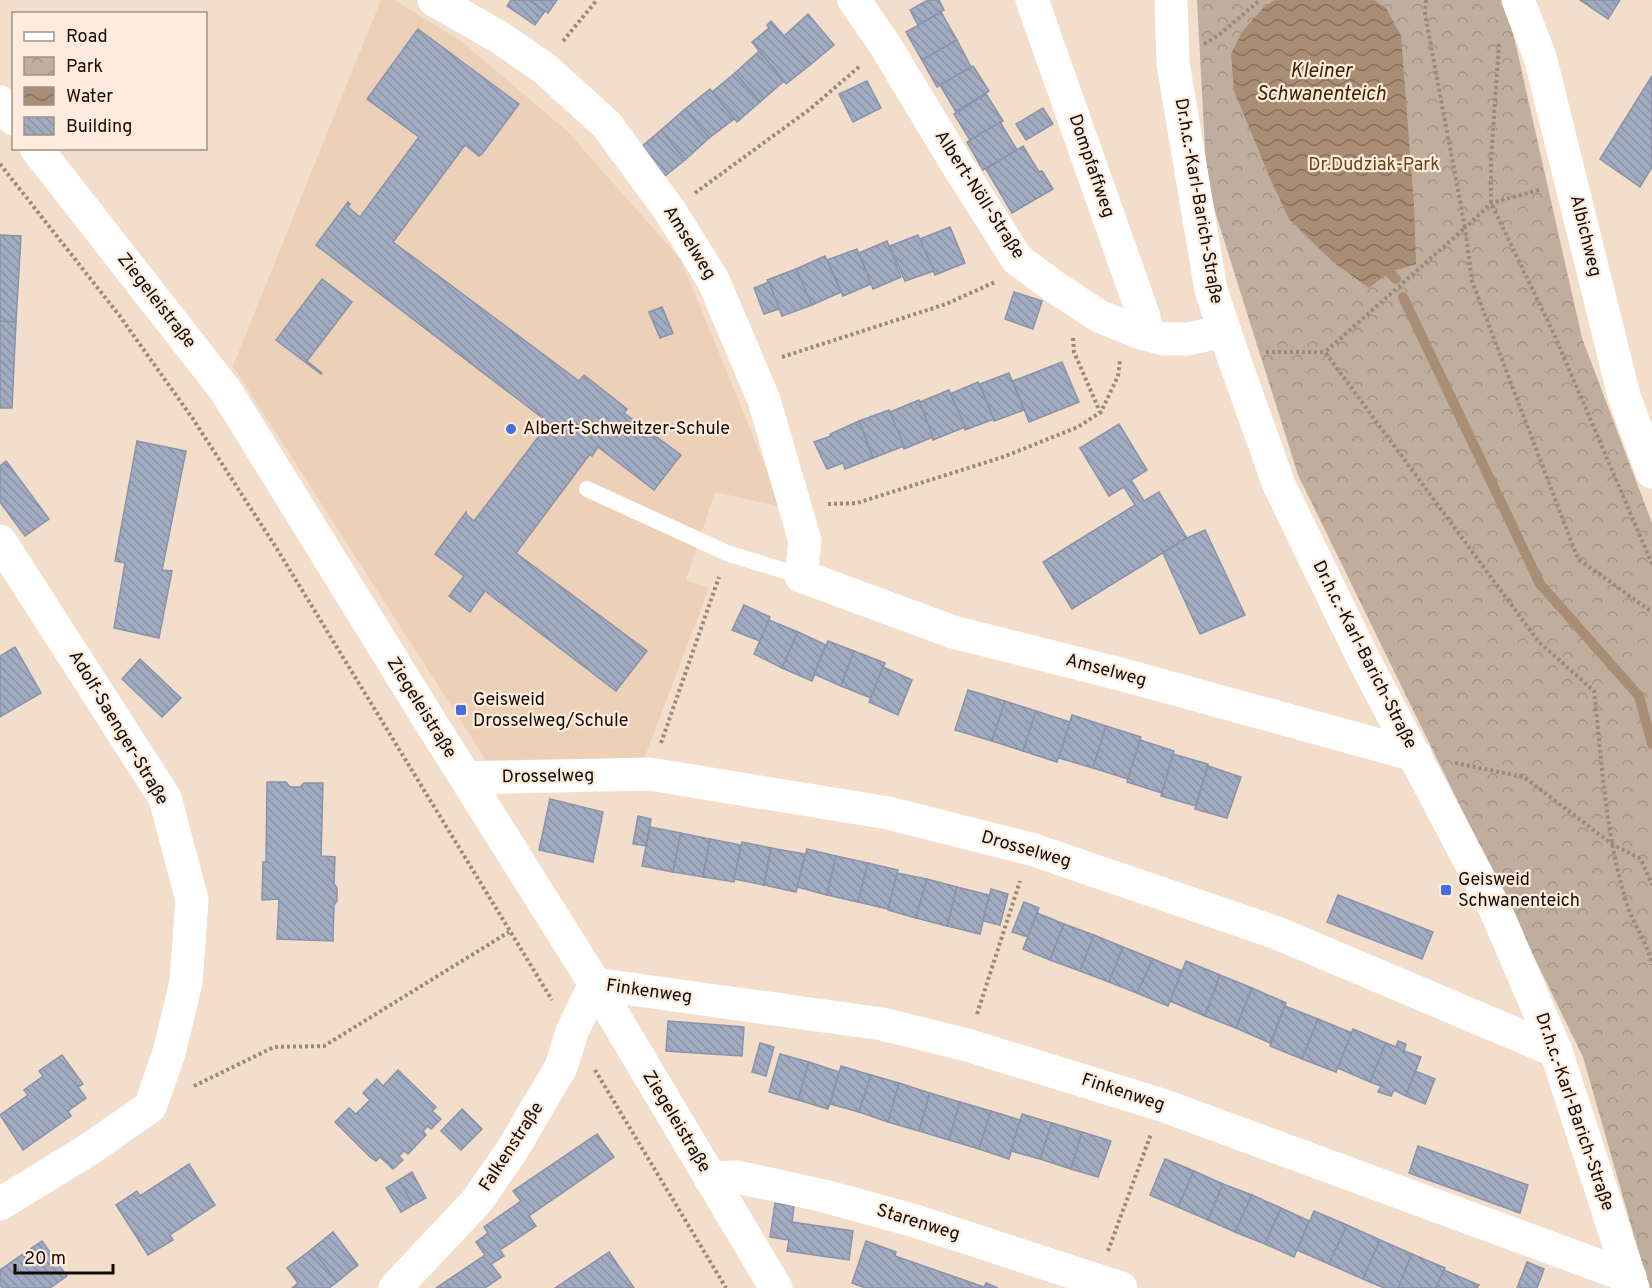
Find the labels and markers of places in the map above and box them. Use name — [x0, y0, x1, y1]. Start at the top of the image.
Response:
place label: Albert-Schweitzer-Schule — [523, 418, 730, 441]
marker: Albert-Schweitzer-Schule — [504, 422, 518, 436]
place label: Geisweid Drosselweg/Schule — [473, 689, 628, 733]
marker: Geisweid Drosselweg/Schule — [454, 703, 468, 717]
place label: Geisweid Schwanenteich — [1458, 869, 1580, 913]
marker: Geisweid Schwanenteich — [1439, 883, 1453, 897]

